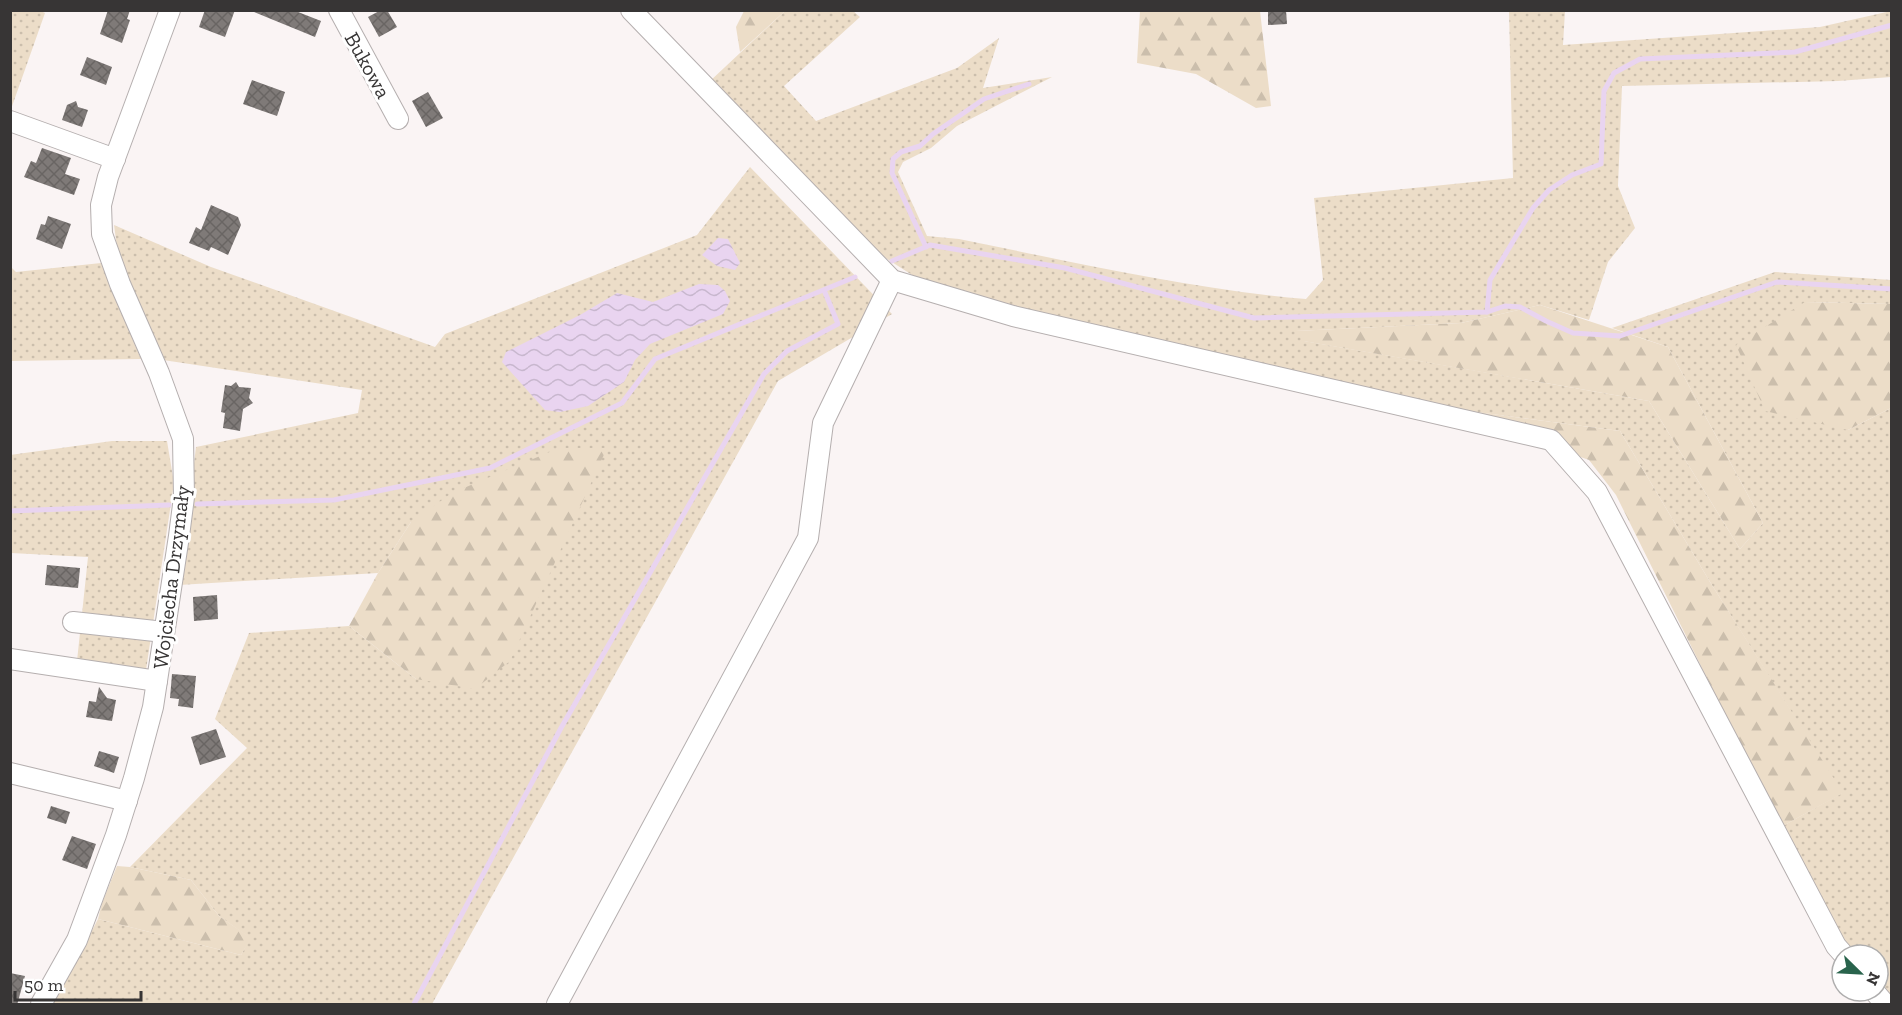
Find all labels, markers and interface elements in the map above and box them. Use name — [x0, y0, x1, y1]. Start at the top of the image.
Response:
street label: Bukowa — [340, 28, 396, 102]
street label: Wojciecha Drzymały — [147, 483, 196, 671]
north arrow — [1830, 943, 1890, 1003]
scale bar — [15, 964, 141, 1002]
text: N — [1862, 969, 1884, 988]
text: 50 m — [24, 974, 64, 996]

